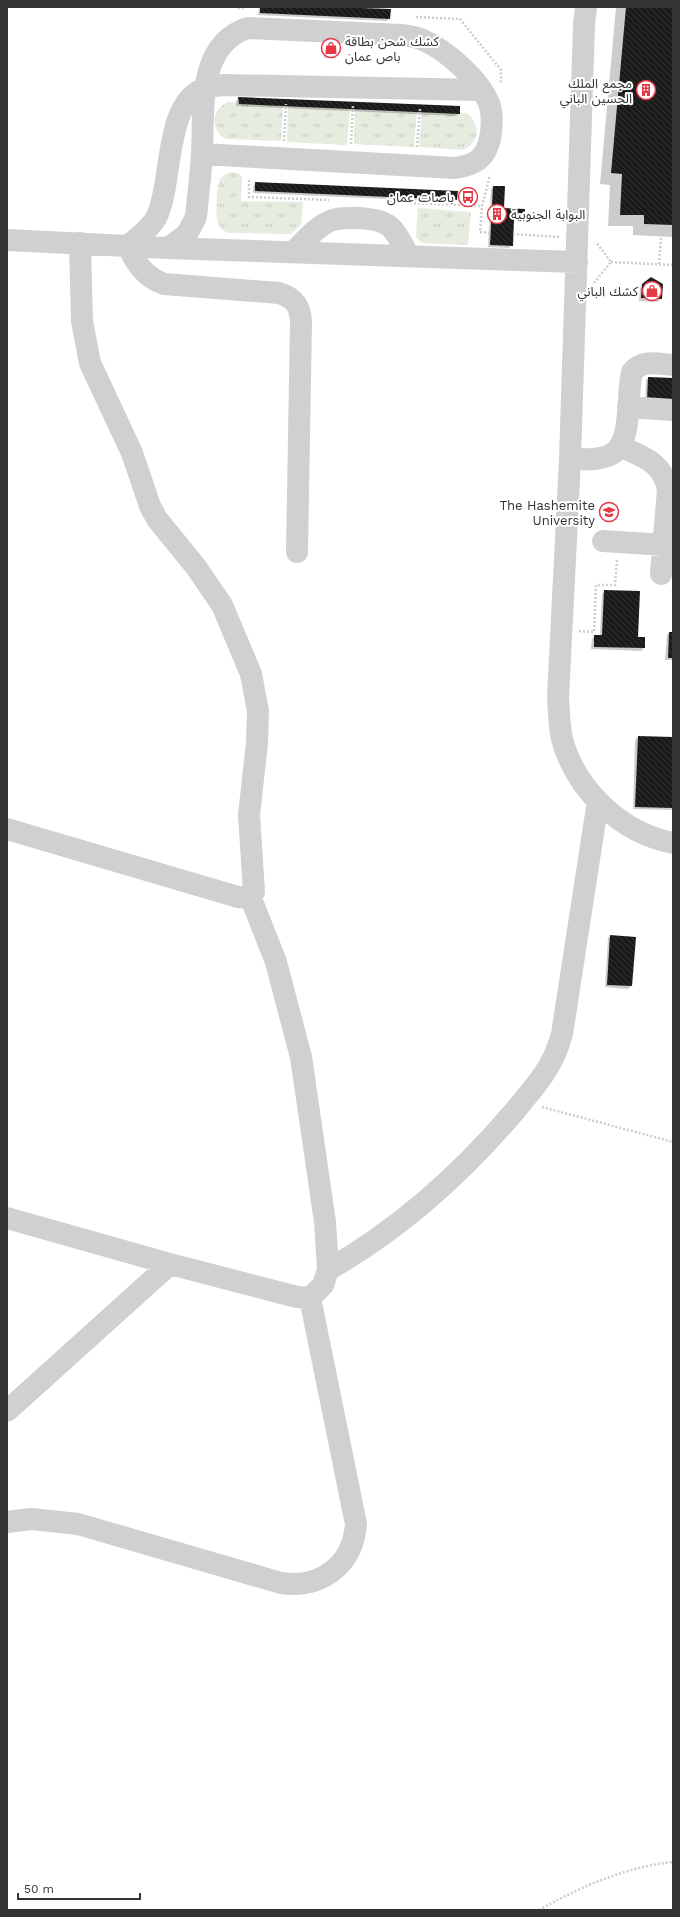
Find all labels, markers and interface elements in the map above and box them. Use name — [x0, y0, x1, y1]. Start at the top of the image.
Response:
place label: كشك شحن بطاقة باص عمان — [345, 34, 440, 65]
shop icon: كشك شحن بطاقة باص عمان — [320, 37, 342, 59]
place label: مجمع الملك الحسين الباني — [560, 76, 632, 109]
building icon: مجمع الملك الحسين الباني — [635, 79, 657, 101]
bus stop icon: باصات عمان — [457, 186, 479, 208]
place label: باصات عمان — [387, 190, 454, 206]
building icon: البوابة الجنوبية — [486, 203, 508, 225]
place label: البوابة الجنوبية — [511, 207, 585, 222]
shop icon: كشك الباني — [641, 280, 663, 302]
place label: كشك الباني — [577, 284, 639, 302]
place label: The Hashemite University — [499, 498, 595, 528]
school or university icon: The Hashemite University — [598, 501, 620, 523]
scale bar — [18, 1875, 140, 1901]
text: 50 m — [24, 1882, 54, 1896]

